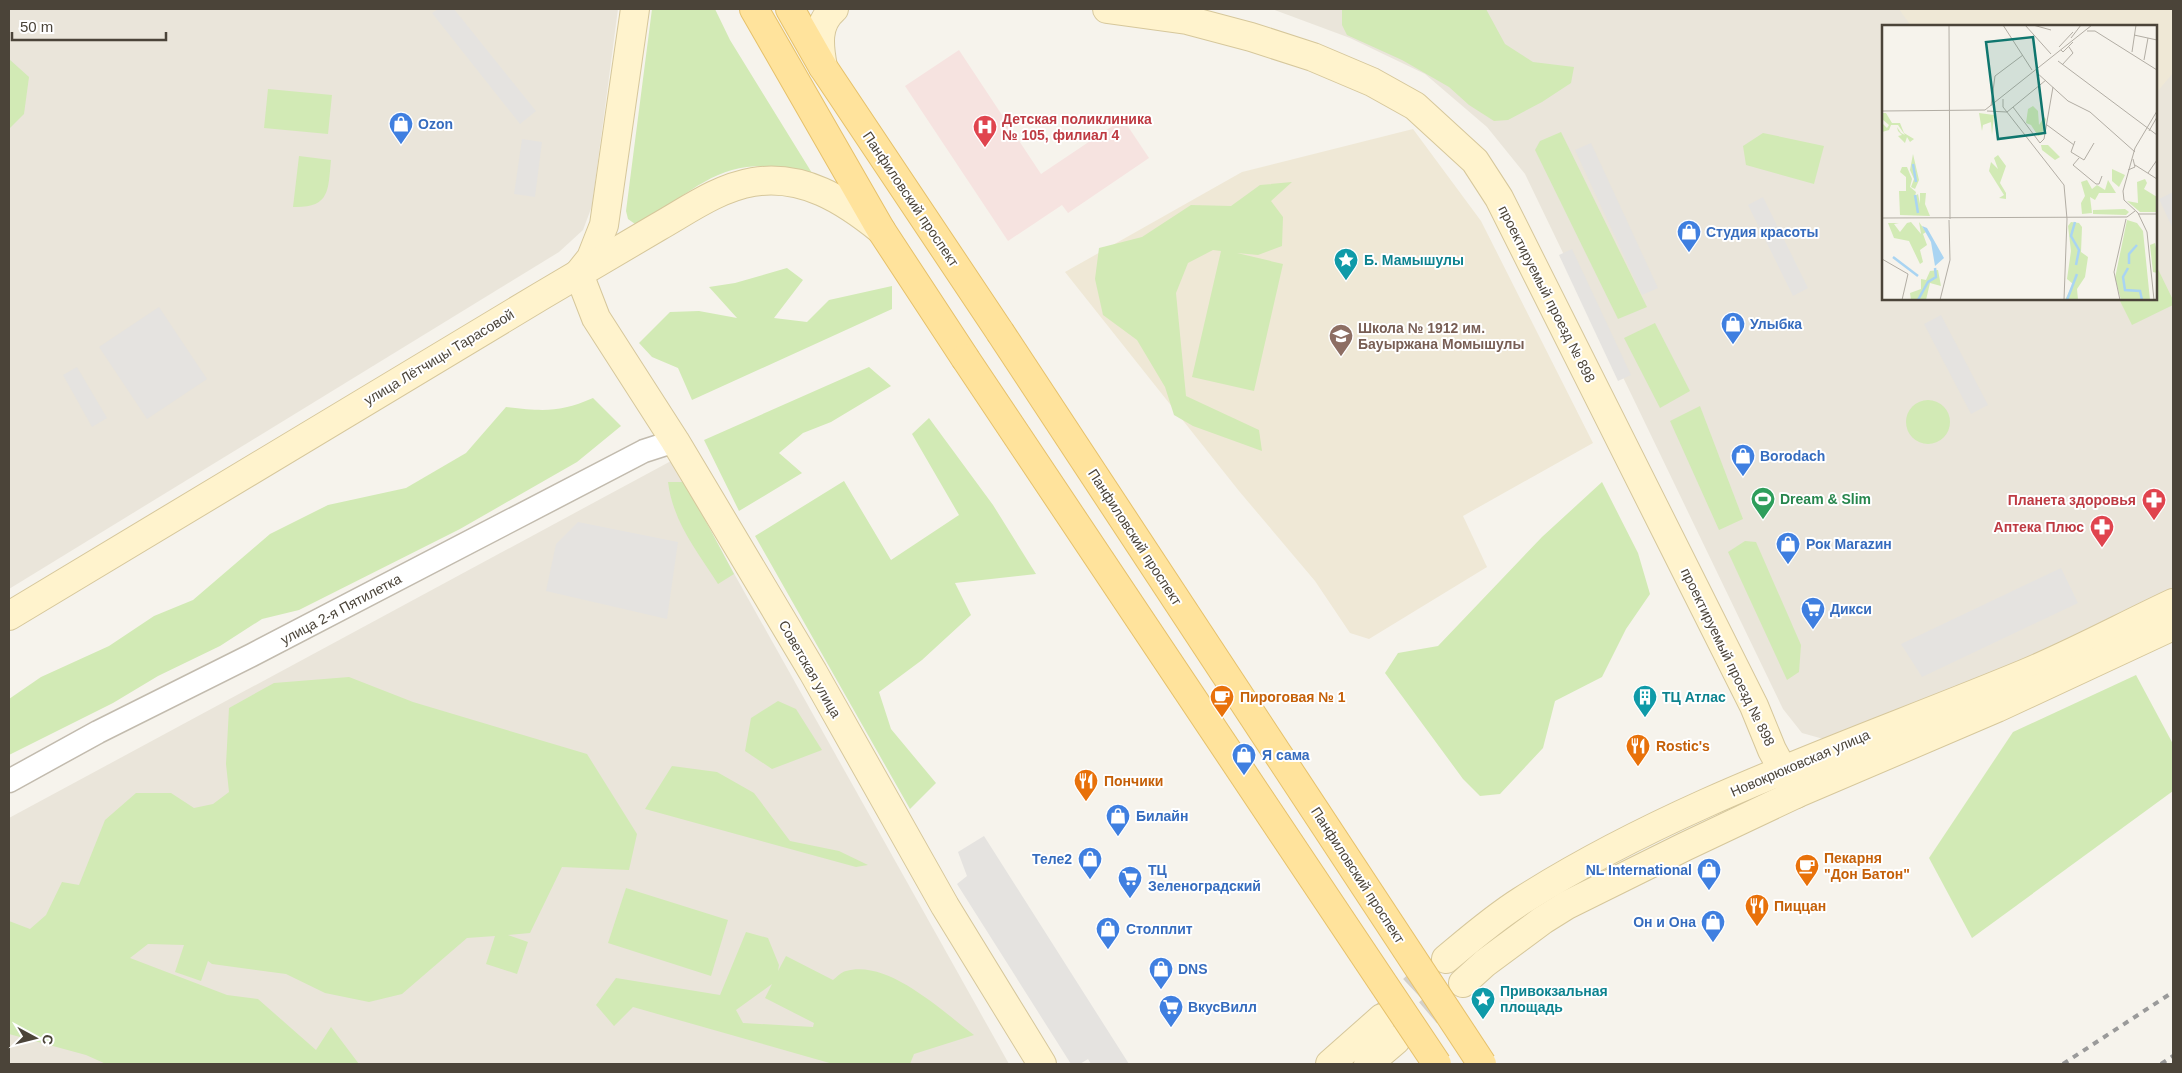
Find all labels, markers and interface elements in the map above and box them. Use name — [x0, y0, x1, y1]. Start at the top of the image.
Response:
scale bar — [12, 10, 166, 42]
text: 50 m — [20, 18, 53, 35]
inset map — [1882, 25, 2157, 300]
shop icon: Ozon — [388, 111, 414, 145]
place label: Детская поликлиника № 105, филиал 4 — [1002, 111, 1152, 143]
hospital icon: Детская поликлиника № 105, филиал 4 — [972, 114, 998, 148]
place label: Ozon — [418, 116, 453, 132]
street label: Панфиловский проспект — [860, 129, 962, 270]
street label: проектируемый проезд № 898 — [1495, 203, 1599, 385]
shop icon: Студия красоты — [1676, 219, 1702, 253]
place label: Студия красоты — [1706, 224, 1818, 240]
place icon: Б. Мамышулы — [1333, 247, 1359, 281]
place label: Б. Мамышулы — [1364, 252, 1464, 268]
street label: улица Лётчицы Тарасовой — [361, 306, 517, 408]
shop icon: Улыбка — [1720, 311, 1746, 345]
place label: Улыбка — [1750, 316, 1802, 332]
place label: Школа № 1912 им. Бауыржана Момышулы — [1358, 320, 1524, 352]
school or university icon: Школа № 1912 им. Бауыржана Момышулы — [1328, 323, 1354, 357]
shop icon: Borodach — [1730, 443, 1756, 477]
place label: Borodach — [1760, 448, 1825, 464]
street label: Панфиловский проспект — [1085, 466, 1185, 609]
sports icon: Dream & Slim — [1750, 486, 1776, 520]
pharmacy icon: Планета здоровья — [2141, 487, 2167, 521]
place label: Dream & Slim — [1780, 491, 1871, 507]
place label: Планета здоровья — [2008, 492, 2136, 508]
pharmacy icon: Аптека Плюс — [2089, 514, 2115, 548]
place label: Аптека Плюс — [1994, 519, 2084, 535]
shop icon: Рок Магаzин — [1775, 531, 1801, 565]
place label: Рок Магаzин — [1806, 536, 1892, 552]
street label: проектируемый проезд № 898 — [1678, 565, 1778, 749]
street label: улица 2-я Пятилетка — [278, 570, 404, 648]
supermarket icon: Дикси — [1800, 596, 1826, 630]
place label: Дикси — [1830, 601, 1872, 617]
street label: Советская улица — [776, 617, 845, 721]
cafe icon: Пироговая № 1 — [1209, 684, 1235, 718]
building icon: ТЦ Атлас — [1632, 684, 1658, 718]
place label: Пироговая № 1 — [1240, 689, 1346, 705]
place label: ТЦ Атлас — [1662, 689, 1726, 705]
street label: Новокрюковская улица — [1728, 726, 1872, 800]
restaurant icon: Rostic's — [1625, 733, 1651, 767]
place label: Rostic's — [1656, 738, 1710, 754]
shop icon: Я сама — [1231, 742, 1257, 776]
place label: Я сама — [1262, 747, 1310, 763]
restaurant icon: Пончики — [1073, 768, 1099, 802]
place label: Пончики — [1104, 773, 1163, 789]
shop icon: Билайн — [1105, 803, 1131, 837]
street label: Панфиловский проспект — [1308, 804, 1408, 947]
place label: Билайн — [1136, 808, 1188, 824]
shop icon: Теле2 — [1077, 846, 1103, 880]
place label: Пекарня "Дон Батон" — [1824, 850, 1910, 882]
place label: Теле2 — [1032, 851, 1072, 867]
cafe icon: Пекарня "Дон Батон" — [1794, 853, 1820, 887]
shop icon: NL International — [1696, 857, 1722, 891]
place label: ТЦ Зеленоградский — [1148, 862, 1261, 894]
place label: NL International — [1586, 862, 1692, 878]
supermarket icon: ТЦ Зеленоградский — [1117, 865, 1143, 899]
restaurant icon: Пиццан — [1744, 893, 1770, 927]
place label: Пиццан — [1774, 898, 1826, 914]
shop icon: Он и Она — [1700, 909, 1726, 943]
place label: Он и Она — [1633, 914, 1696, 930]
shop icon: Столплит — [1095, 916, 1121, 950]
place label: Столплит — [1126, 921, 1193, 937]
shop icon: DNS — [1148, 956, 1174, 990]
place label: DNS — [1178, 961, 1208, 977]
place label: Привокзальная площадь — [1500, 983, 1608, 1015]
place icon: Привокзальная площадь — [1470, 986, 1496, 1020]
supermarket icon: ВкусВилл — [1158, 994, 1184, 1028]
place label: ВкусВилл — [1188, 999, 1257, 1015]
north arrow — [10, 1013, 60, 1063]
text: С — [39, 1034, 56, 1046]

